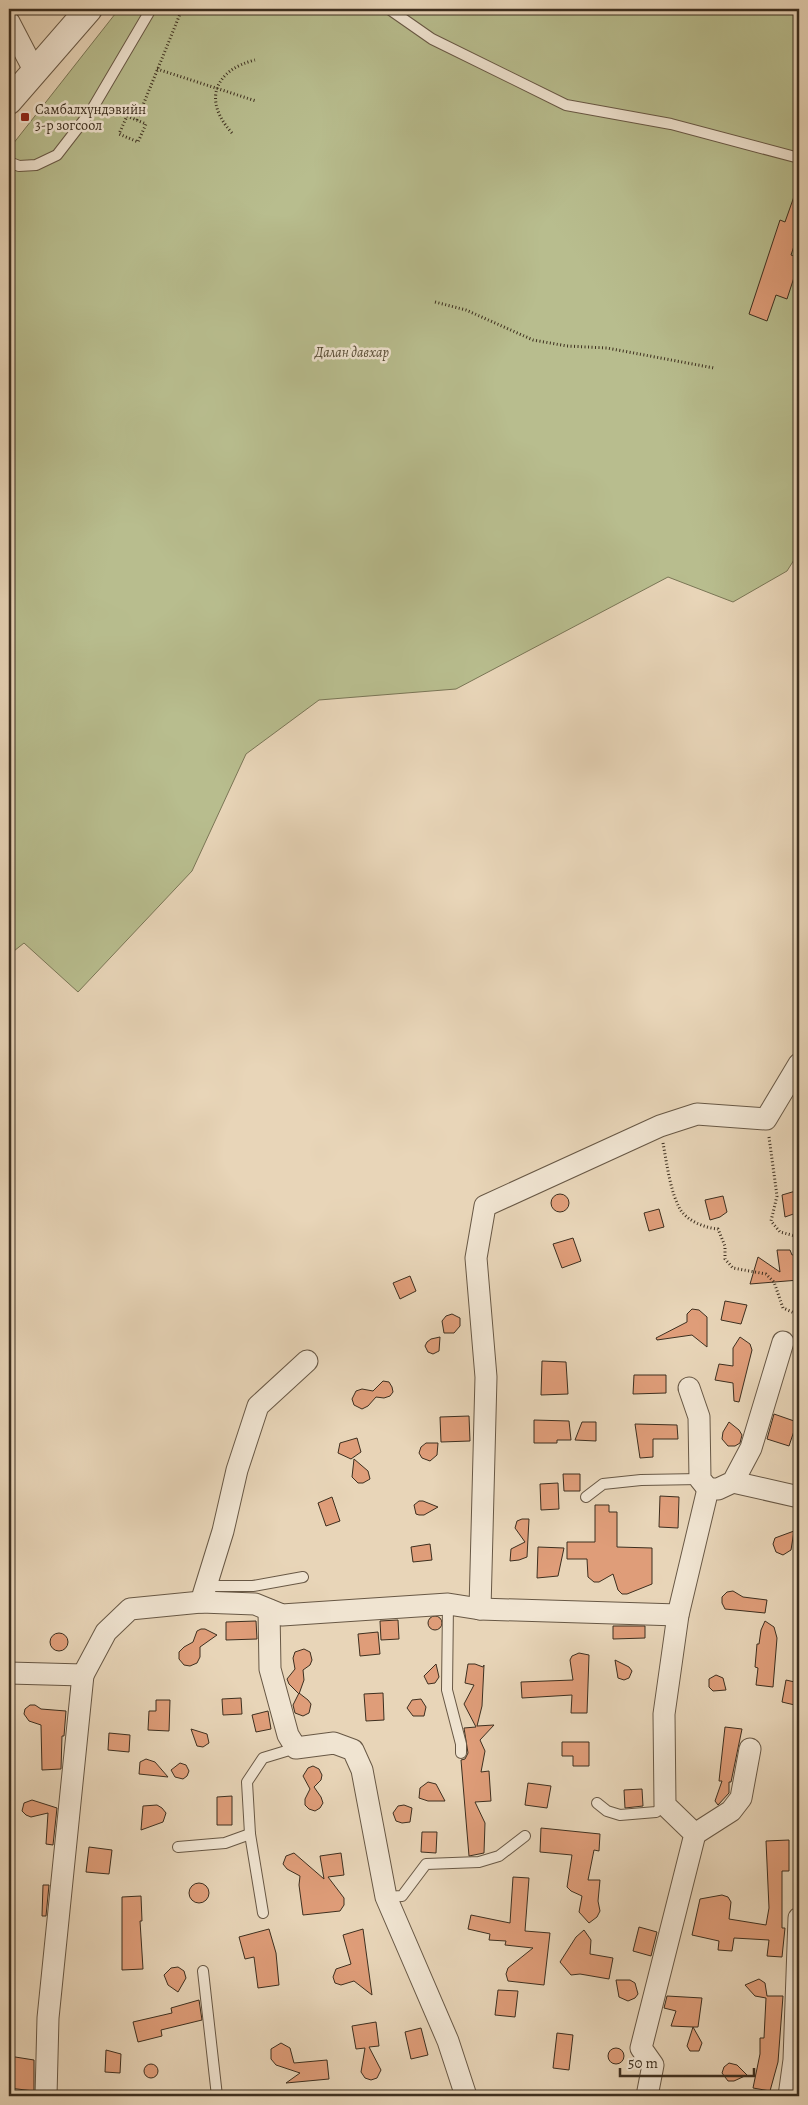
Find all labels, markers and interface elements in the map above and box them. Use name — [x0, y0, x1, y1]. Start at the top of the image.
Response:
place label: Самбалхүндэвийн 3-р зогсоол — [35, 100, 146, 135]
marker: Самбалхүндэвийн 3-р зогсоол — [19, 111, 31, 123]
park label: Далан давхар — [314, 343, 390, 362]
scale bar — [620, 2045, 754, 2077]
text: 50 m — [628, 2053, 658, 2073]

